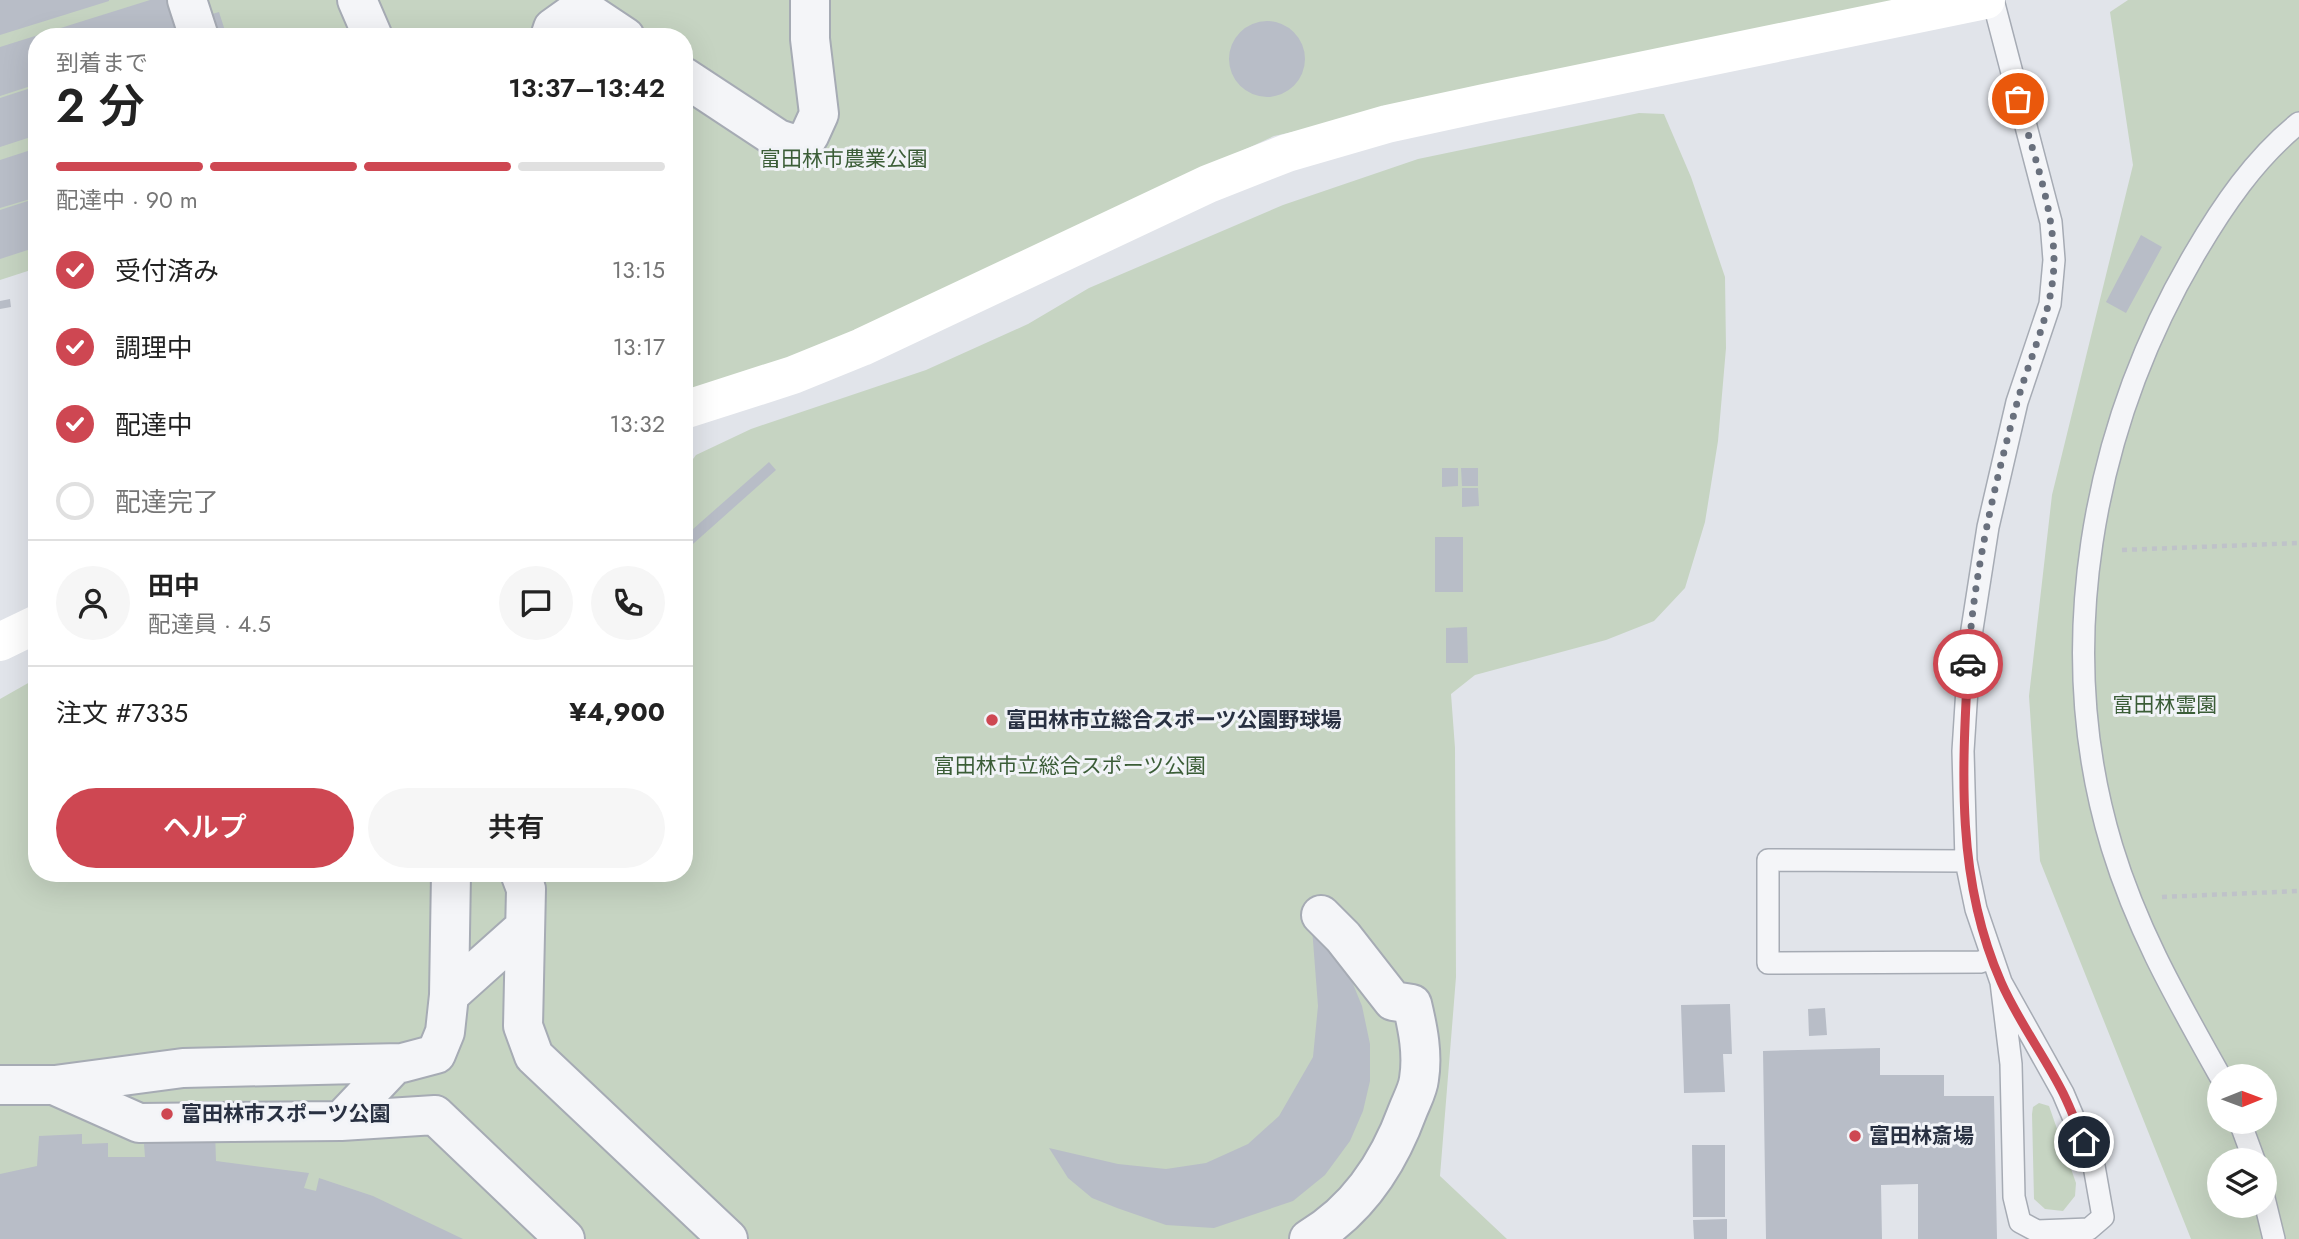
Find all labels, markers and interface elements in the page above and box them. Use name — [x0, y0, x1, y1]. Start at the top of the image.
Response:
text: 到着まで — [56, 46, 148, 80]
text: 13:37–13:42 — [508, 69, 665, 107]
pin — [1988, 69, 2048, 129]
text: 2 分 — [56, 73, 145, 139]
icon: bag — [1999, 80, 2037, 118]
park label: 富田林市農業公園 — [760, 144, 928, 174]
text: 配達中 · 90 m — [56, 183, 198, 217]
icon: check — [56, 251, 94, 289]
text: 受付済み — [115, 252, 219, 290]
text: 13:15 — [612, 253, 665, 287]
icon: check — [56, 328, 94, 366]
text: 調理中 — [115, 329, 193, 367]
text: 13:17 — [613, 330, 665, 364]
icon: check — [56, 405, 94, 443]
text: 配達中 — [115, 406, 193, 444]
text: 13:32 — [610, 407, 665, 441]
text: 配達完了 — [115, 483, 219, 521]
button: person — [56, 566, 130, 640]
button: chat — [499, 566, 573, 640]
button: phone — [591, 566, 665, 640]
text: 田中 — [148, 567, 200, 605]
text: 配達員 · 4.5 — [148, 607, 271, 641]
courier — [1933, 629, 2003, 699]
icon: car — [1949, 645, 1987, 683]
park label: 富田林霊園 — [2113, 690, 2218, 720]
text: ¥4,900 — [569, 693, 665, 731]
text: 注文 #7335 — [56, 694, 188, 732]
place label: 富田林市立総合スポーツ公園野球場 — [1006, 705, 1342, 735]
marker: 富田林市立総合スポーツ公園野球場 — [984, 712, 1000, 728]
park label: 富田林市立総合スポーツ公園 — [934, 751, 1206, 781]
button: ヘルプ — [56, 788, 354, 868]
button: 共有 — [368, 788, 665, 868]
north arrow — [2207, 1064, 2277, 1134]
map controls — [2207, 1064, 2277, 1218]
place label: 富田林市スポーツ公園 — [181, 1099, 391, 1129]
marker: 富田林市スポーツ公園 — [159, 1106, 175, 1122]
pin — [2054, 1112, 2114, 1172]
place label: 富田林斎場 — [1869, 1121, 1974, 1151]
icon: home — [2065, 1123, 2103, 1161]
marker: 富田林斎場 — [1847, 1128, 1863, 1144]
button: layers — [2207, 1148, 2277, 1218]

